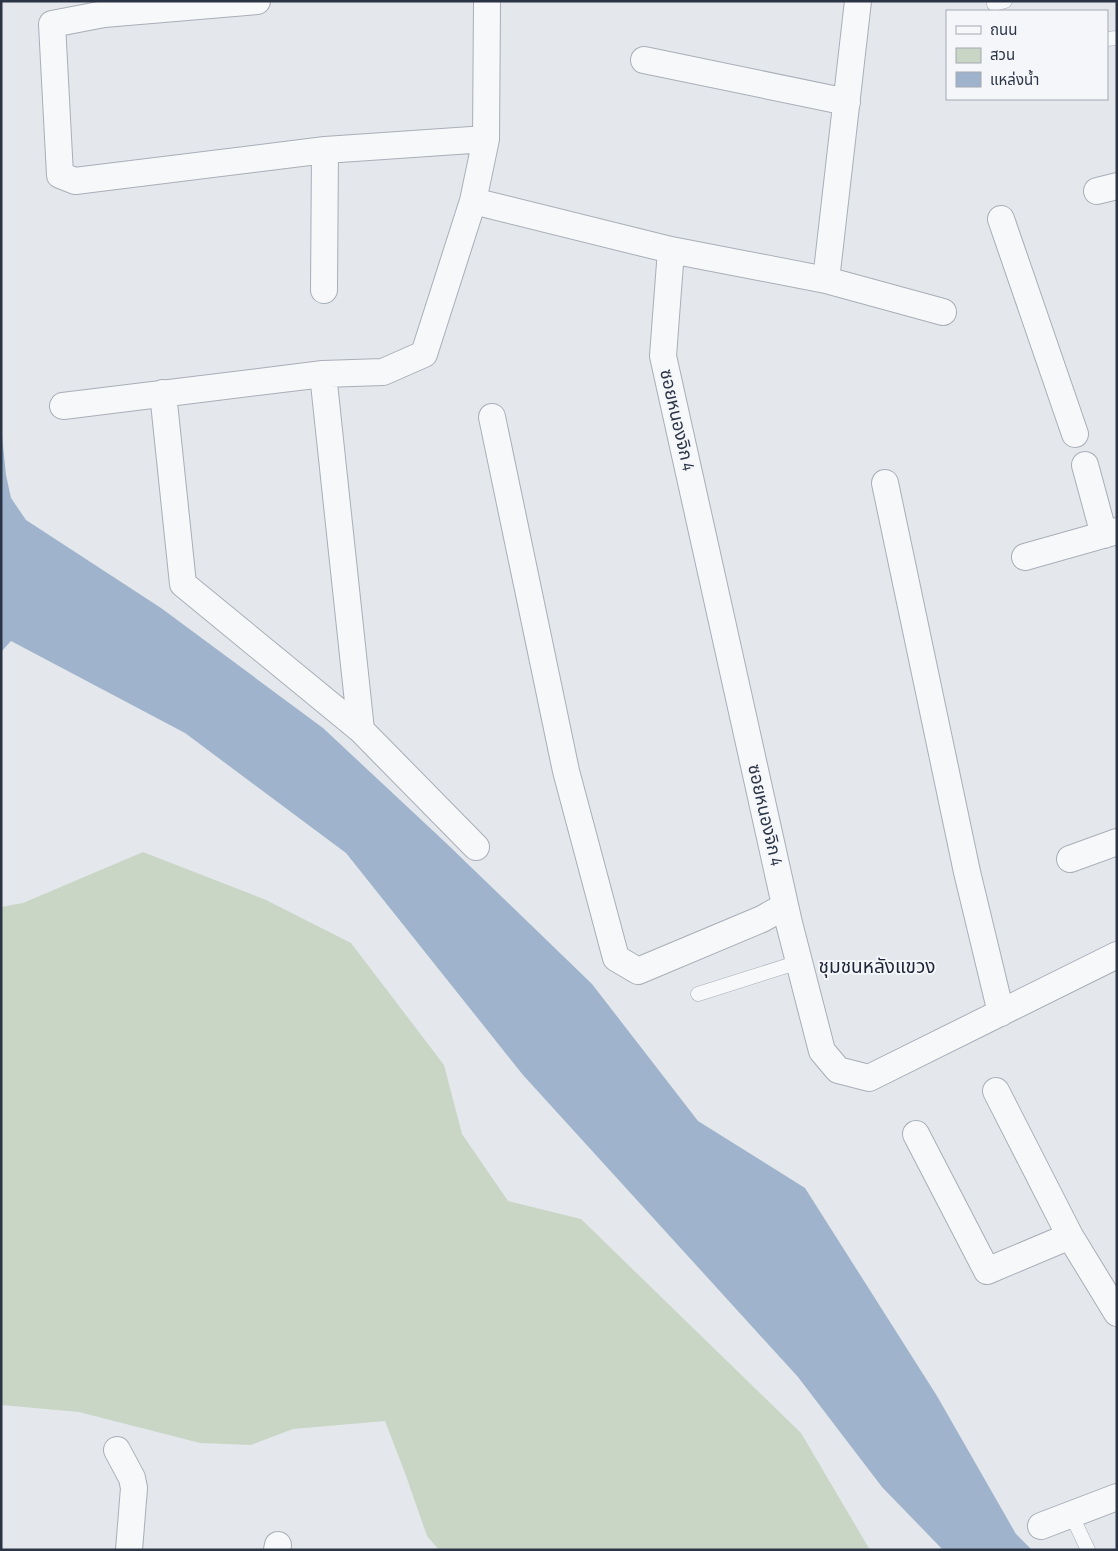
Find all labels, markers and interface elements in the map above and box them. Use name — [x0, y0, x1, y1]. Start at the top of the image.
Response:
legend — [946, 10, 1108, 100]
text: ถนน — [990, 21, 1017, 40]
text: สวน — [990, 46, 1015, 65]
text: แหล่งน้ำ — [990, 69, 1039, 90]
street label: ซอยหนองจิก 4 — [655, 367, 699, 473]
street label: ซอยหนองจิก 4 — [743, 762, 787, 868]
district label: ชุมชนหลังแขวง — [819, 956, 935, 979]

